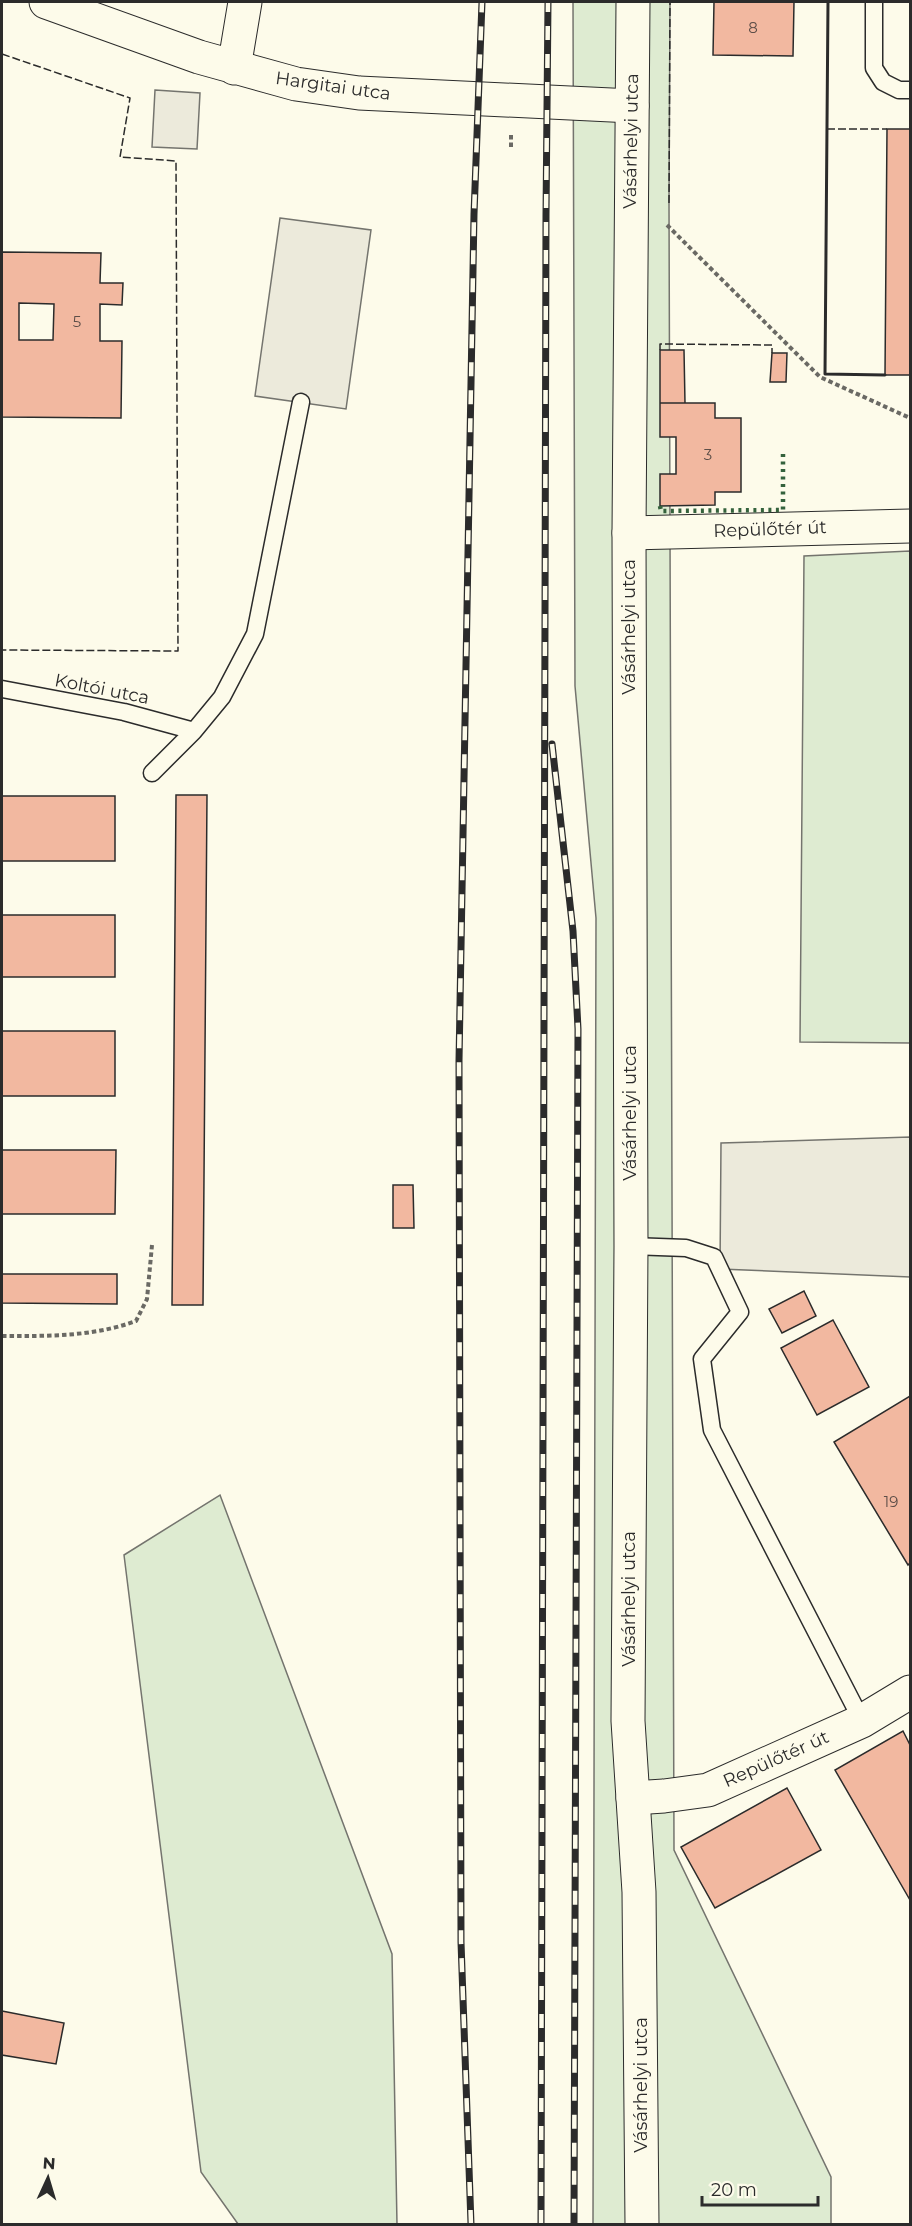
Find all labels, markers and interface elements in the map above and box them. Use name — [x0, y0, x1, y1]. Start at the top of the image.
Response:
house number: 8 — [748, 18, 758, 37]
street label: Hargitai utca — [274, 67, 392, 105]
street label: Vásárhelyi utca — [619, 73, 643, 209]
house number: 5 — [73, 312, 81, 331]
house number: 3 — [704, 445, 712, 464]
street label: Repülőtér út — [713, 516, 827, 542]
street label: Vásárhelyi utca — [618, 559, 640, 695]
street label: Koltói utca — [53, 669, 151, 709]
street label: Vásárhelyi utca — [619, 1045, 641, 1181]
house number: 19 — [884, 1492, 898, 1511]
street label: Vásárhelyi utca — [618, 1531, 640, 1667]
street label: Repülőtér út — [720, 1726, 832, 1792]
street label: Vásárhelyi utca — [630, 2017, 652, 2153]
north arrow — [18, 2148, 78, 2208]
text: N — [42, 2154, 56, 2173]
scale bar — [702, 2169, 818, 2207]
text: 20 m — [711, 2179, 757, 2201]

